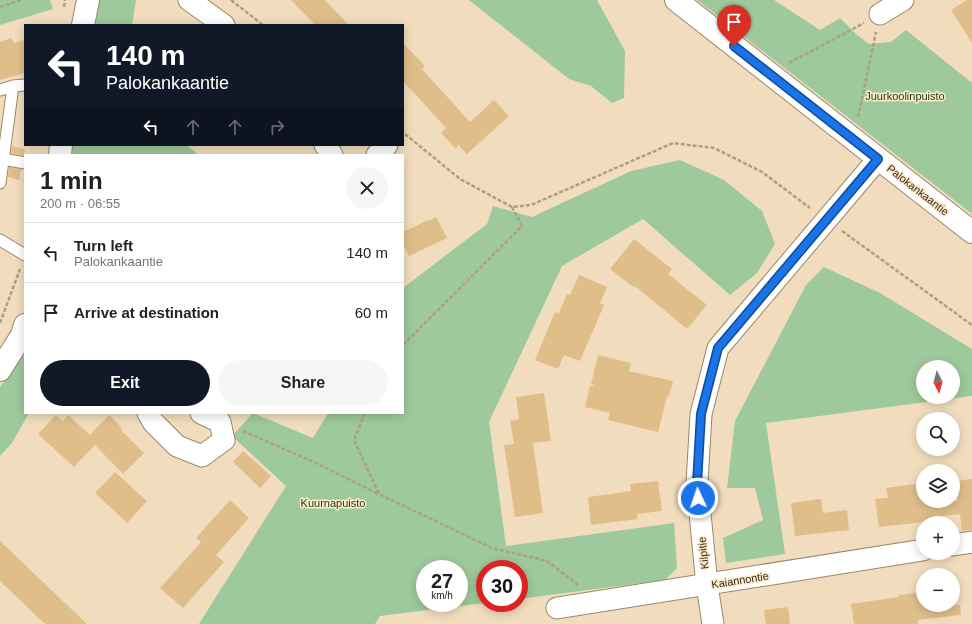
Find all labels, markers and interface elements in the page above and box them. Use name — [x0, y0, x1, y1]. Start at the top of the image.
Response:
pin — [717, 5, 751, 46]
icon: arrive — [723, 11, 745, 33]
icon: left — [40, 40, 92, 92]
text: 140 m — [106, 40, 185, 71]
text: Palokankaantie — [106, 73, 229, 93]
park label: Juurkoolinpuisto — [865, 90, 945, 102]
icon: left — [140, 116, 162, 138]
icon: ahead — [182, 116, 204, 138]
icon: ahead — [224, 116, 246, 138]
icon: right — [266, 116, 288, 138]
street label: Palokankaantie — [885, 162, 951, 218]
text: 1 min — [40, 167, 103, 194]
button: close — [346, 167, 388, 209]
text: 200 m · 06:55 — [40, 196, 120, 211]
text: Turn left — [74, 237, 133, 254]
icon: left — [40, 242, 62, 264]
text: 140 m — [346, 244, 388, 261]
text: Palokankaantie — [74, 254, 163, 269]
icon: arrive — [40, 302, 62, 324]
text: Arrive at destination — [74, 304, 219, 321]
text: 60 m — [355, 304, 388, 321]
button: Exit — [40, 360, 210, 406]
button: Share — [218, 360, 388, 406]
north arrow — [916, 360, 960, 404]
map controls — [916, 360, 960, 612]
button: search — [916, 412, 960, 456]
button: layers — [916, 464, 960, 508]
position arrow — [677, 477, 719, 519]
park label: Kuurnapuisto — [301, 497, 365, 509]
button: + — [916, 516, 960, 560]
street label: Kilpitie — [695, 536, 711, 570]
speed limit sign: 30 — [476, 560, 528, 612]
button: − — [916, 568, 960, 612]
text: 27 — [431, 570, 453, 592]
street label: Kaiannontie — [710, 570, 770, 590]
text: km/h — [431, 590, 453, 601]

